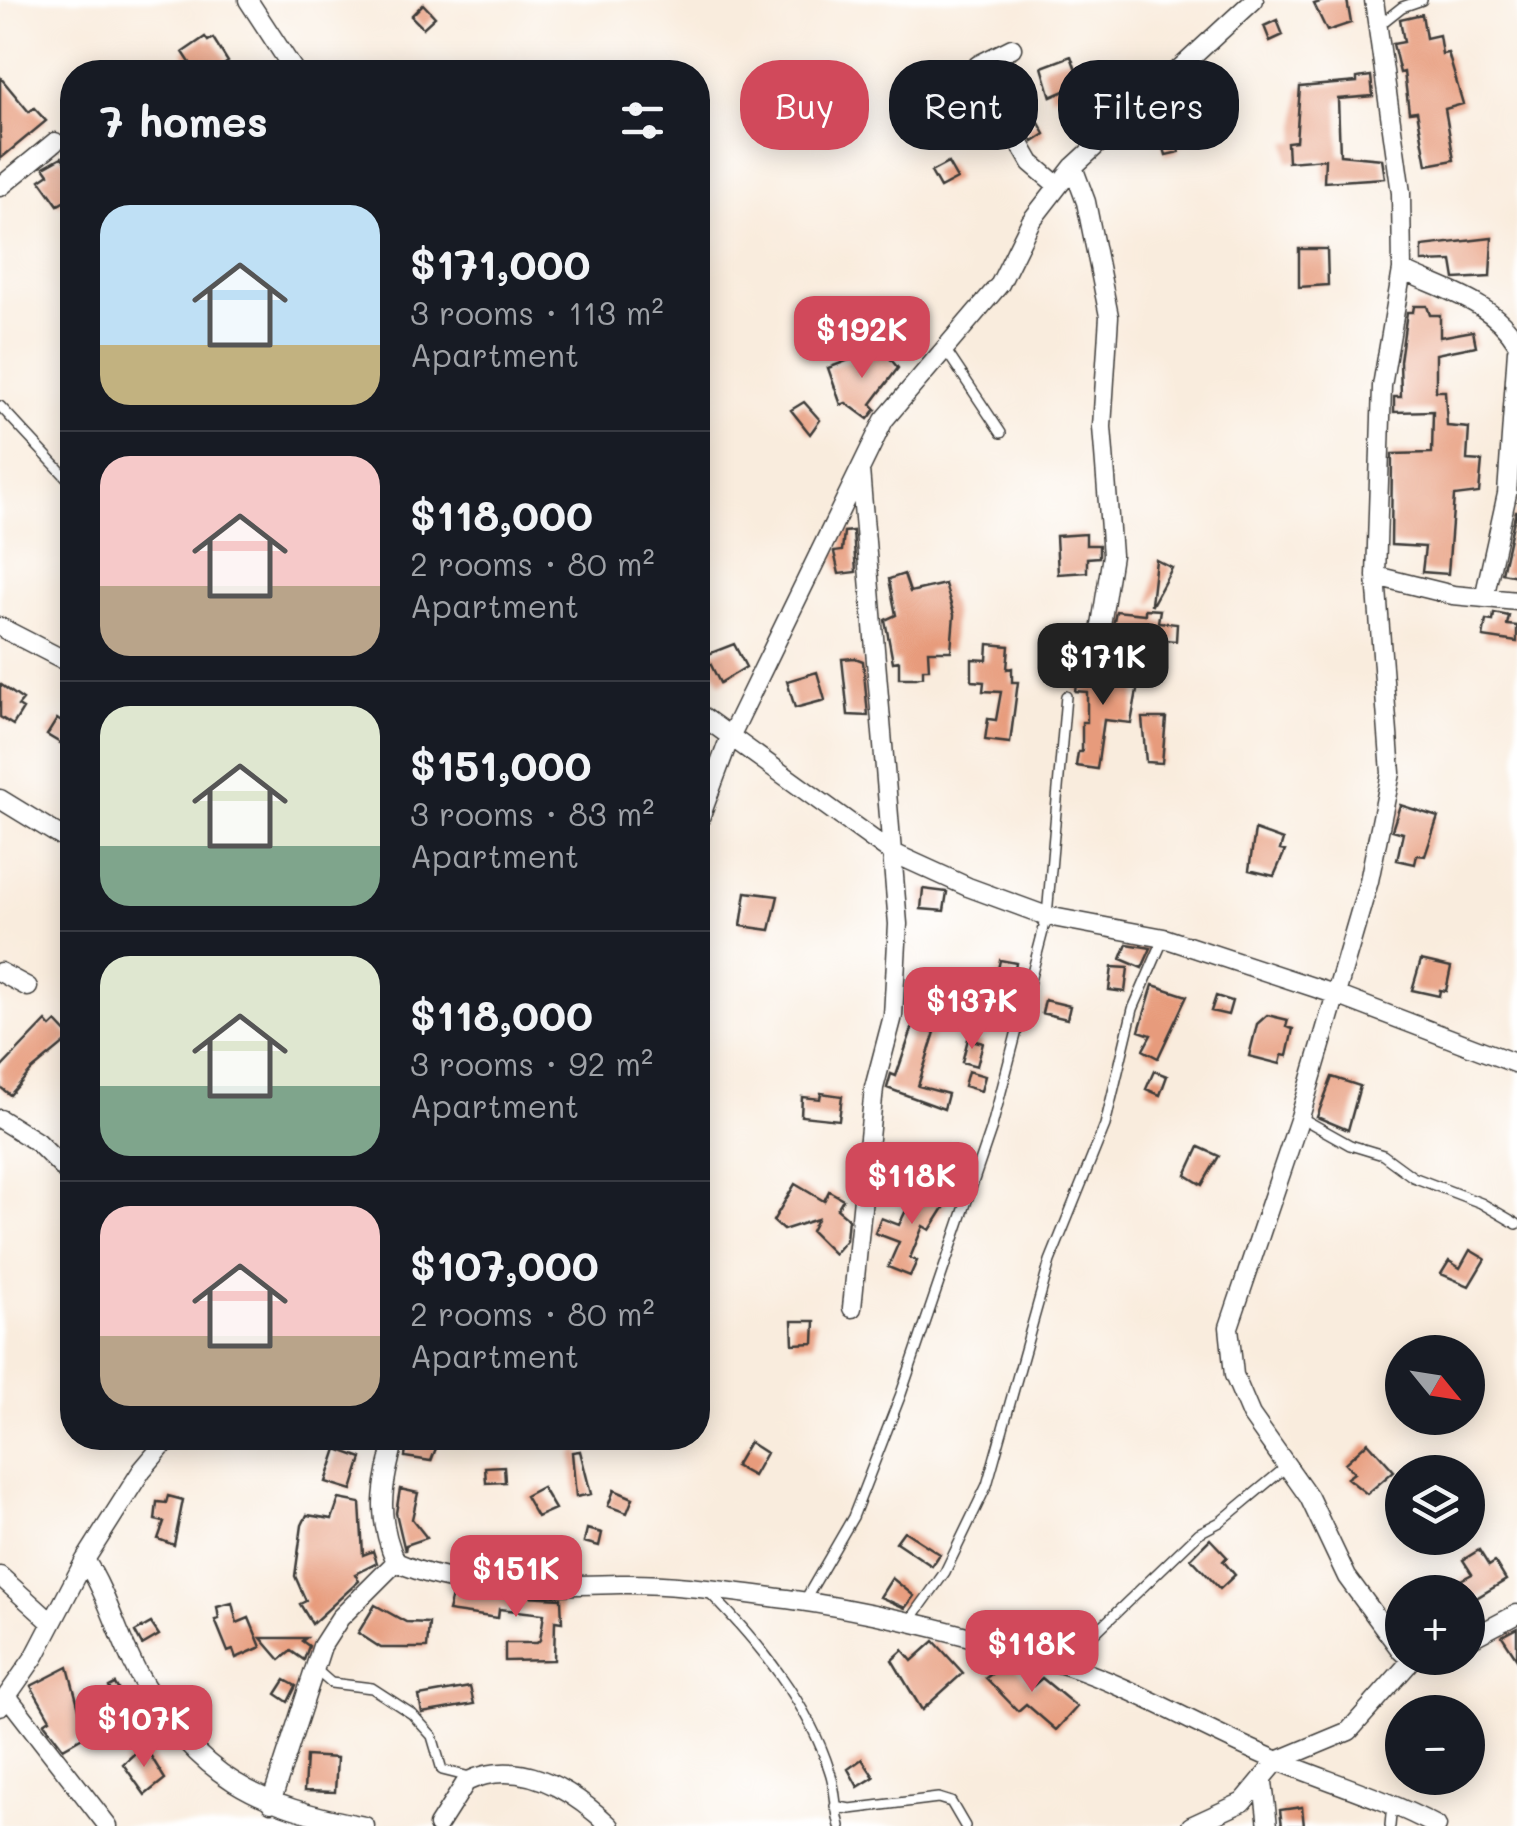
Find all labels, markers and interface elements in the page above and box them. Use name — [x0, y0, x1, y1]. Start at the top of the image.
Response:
chip: Buy — [740, 60, 869, 150]
chip: Rent — [889, 60, 1038, 150]
chip: Filters — [1058, 60, 1239, 150]
text: 7 homes — [100, 93, 268, 148]
icon: filters — [615, 93, 670, 148]
text: $171,000 — [410, 236, 590, 291]
icon: home — [180, 245, 300, 365]
text: 3 rooms · 113 m² — [410, 291, 664, 333]
pin: $192K — [792, 296, 932, 381]
text: $192K — [816, 307, 908, 349]
text: Apartment — [410, 333, 579, 375]
text: $118,000 — [410, 487, 593, 542]
icon: home — [180, 496, 300, 616]
text: 2 rooms · 80 m² — [410, 542, 655, 584]
text: Apartment — [410, 584, 579, 626]
pin: $171K — [1033, 623, 1173, 708]
text: $171K — [1059, 634, 1147, 676]
text: $151,000 — [410, 737, 592, 792]
icon: home — [180, 746, 300, 866]
text: 3 rooms · 83 m² — [410, 792, 654, 834]
text: Apartment — [410, 834, 579, 876]
pin: $137K — [902, 967, 1042, 1052]
text: $137K — [926, 978, 1018, 1020]
text: $118,000 — [410, 987, 593, 1042]
icon: home — [180, 996, 300, 1116]
text: 3 rooms · 92 m² — [410, 1042, 653, 1084]
text: Apartment — [410, 1084, 579, 1126]
pin: $118K — [842, 1142, 982, 1227]
text: $118K — [867, 1153, 957, 1195]
text: $107,000 — [410, 1237, 599, 1292]
icon: home — [180, 1246, 300, 1366]
text: 2 rooms · 80 m² — [410, 1292, 655, 1334]
text: Apartment — [410, 1334, 579, 1376]
north arrow — [1385, 1335, 1485, 1435]
map controls — [1385, 1335, 1485, 1795]
button: layers — [1385, 1455, 1485, 1555]
pin: $151K — [446, 1535, 586, 1620]
text: $151K — [472, 1546, 560, 1588]
button: + — [1385, 1575, 1485, 1675]
pin: $118K — [962, 1610, 1102, 1695]
text: $118K — [987, 1621, 1077, 1663]
pin: $107K — [74, 1685, 214, 1770]
button: − — [1385, 1695, 1485, 1795]
text: $107K — [97, 1696, 191, 1738]

